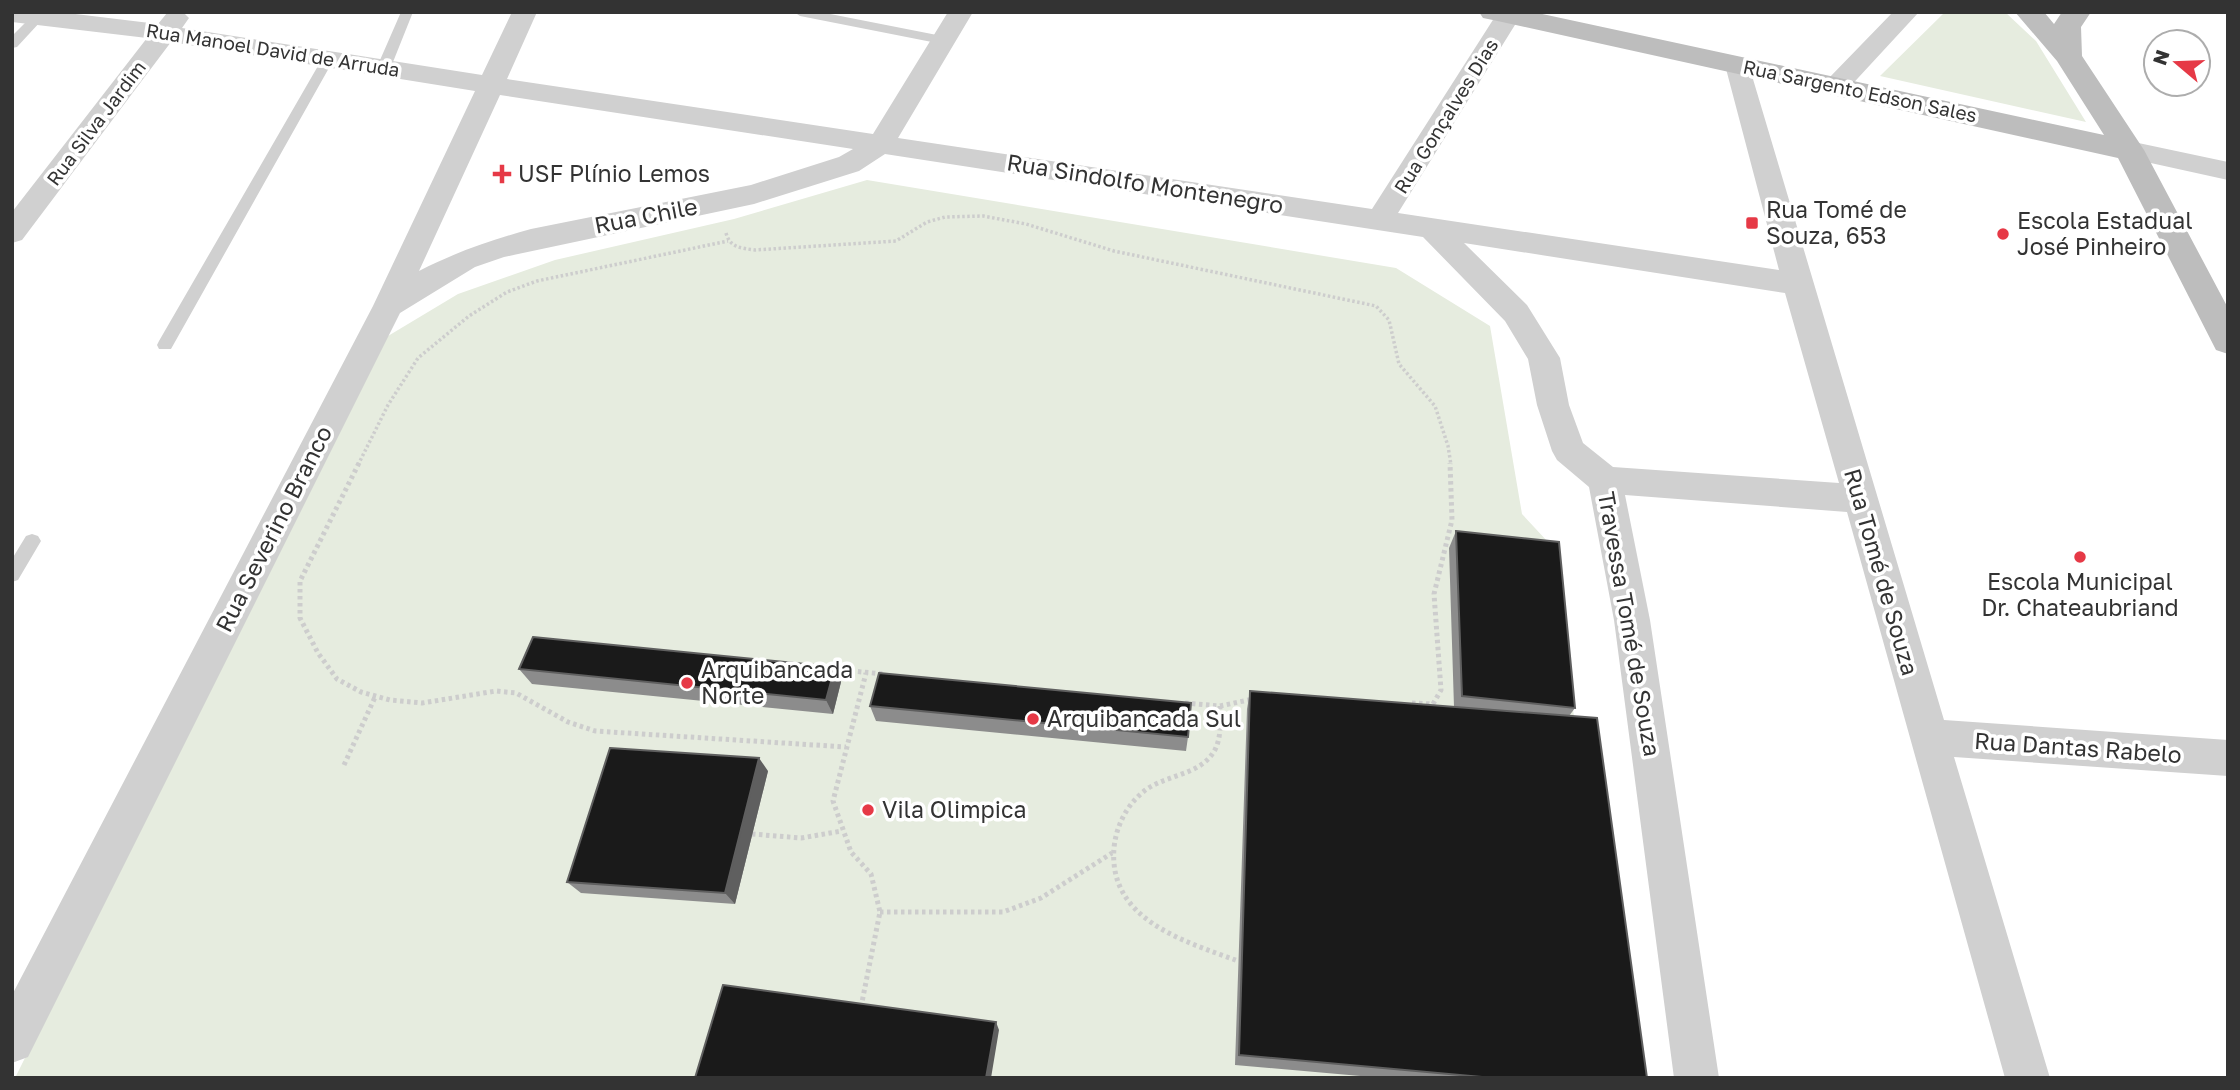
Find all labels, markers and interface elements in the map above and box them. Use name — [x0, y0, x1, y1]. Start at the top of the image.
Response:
street label: Rua Manoel David de Arruda — [145, 18, 401, 81]
north arrow — [2142, 28, 2212, 98]
street label: Rua Gonçalves Dias — [1389, 34, 1503, 197]
text: N — [2147, 47, 2174, 68]
street label: Rua Sargento Edson Sales — [1741, 54, 1979, 127]
street label: Rua Silva Jardim — [41, 56, 150, 190]
street label: Rua Sindolfo Montenegro — [1005, 147, 1285, 219]
place label: USF Plínio Lemos — [518, 159, 710, 187]
marker: USF Plínio Lemos — [492, 164, 512, 184]
street label: Rua Chile — [592, 191, 700, 239]
place label: Rua Tomé de Souza, 653 — [1766, 195, 1907, 249]
place label: Escola Estadual José Pinheiro — [2017, 206, 2193, 260]
marker: Rua Tomé de Souza, 653 — [1744, 215, 1760, 231]
marker: Escola Estadual José Pinheiro — [1995, 226, 2011, 242]
street label: Rua Severino Branco — [209, 421, 337, 636]
street label: Rua Tomé de Souza — [1839, 465, 1925, 678]
street label: Travessa Tomé de Souza — [1593, 489, 1667, 758]
marker: Escola Municipal Dr. Chateaubriand — [2072, 549, 2088, 565]
place label: Escola Municipal Dr. Chateaubriand — [1981, 567, 2179, 621]
place label: Arquibancada Norte — [701, 655, 853, 709]
marker: Arquibancada Norte — [679, 675, 695, 691]
place label: Arquibancada Sul — [1047, 704, 1241, 732]
marker: Arquibancada Sul — [1025, 711, 1041, 727]
street label: Rua Dantas Rabelo — [1973, 726, 2183, 768]
place label: Vila Olimpica — [882, 795, 1026, 823]
marker: Vila Olimpica — [860, 802, 876, 818]

